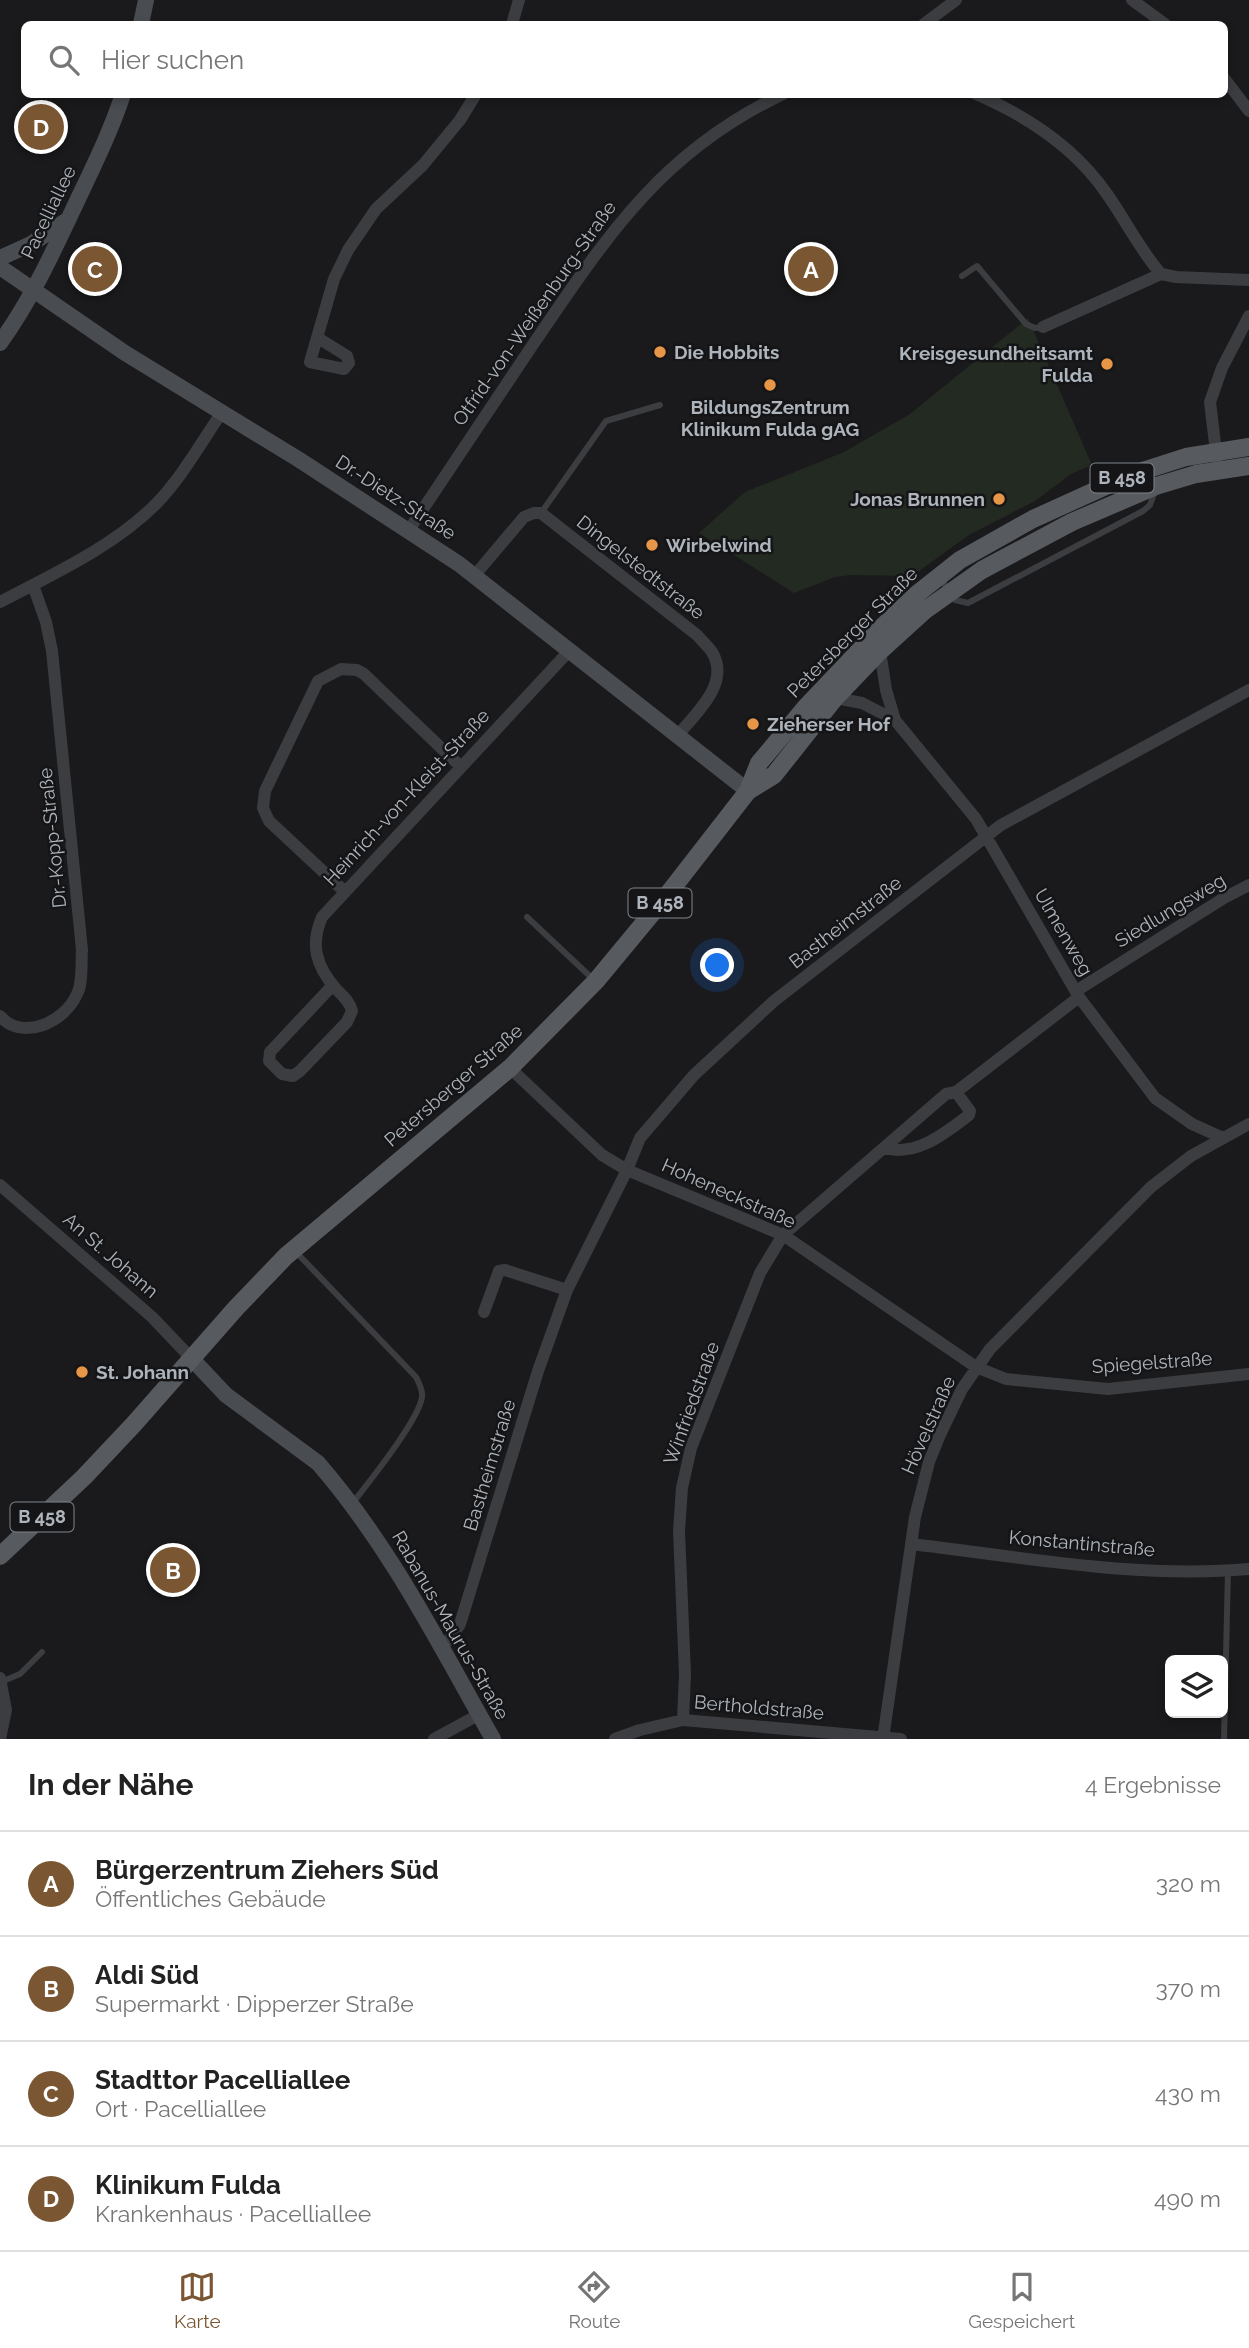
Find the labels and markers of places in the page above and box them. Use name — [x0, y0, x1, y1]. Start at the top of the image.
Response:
pin: D — [18, 101, 64, 153]
pin: C — [72, 243, 118, 295]
pin: A — [788, 243, 834, 295]
place label: Die Hobbits — [674, 341, 779, 363]
place label: Kreisgesundheitsamt Fulda — [899, 342, 1094, 386]
marker: Die Hobbits — [652, 344, 668, 360]
marker: Kreisgesundheitsamt Fulda — [1099, 356, 1115, 372]
marker: BildungsZentrum Klinikum Fulda gAG — [762, 377, 778, 393]
place label: BildungsZentrum Klinikum Fulda gAG — [681, 396, 859, 440]
place label: Jonas Brunnen — [850, 488, 985, 510]
marker: Jonas Brunnen — [991, 491, 1007, 507]
place label: Wirbelwind — [666, 534, 772, 556]
marker: Wirbelwind — [644, 537, 660, 553]
place label: Zieherser Hof — [767, 713, 891, 735]
marker: Zieherser Hof — [745, 716, 761, 732]
place label: St. Johann — [96, 1361, 189, 1383]
marker: St. Johann — [74, 1364, 90, 1380]
pin: B — [150, 1544, 196, 1596]

